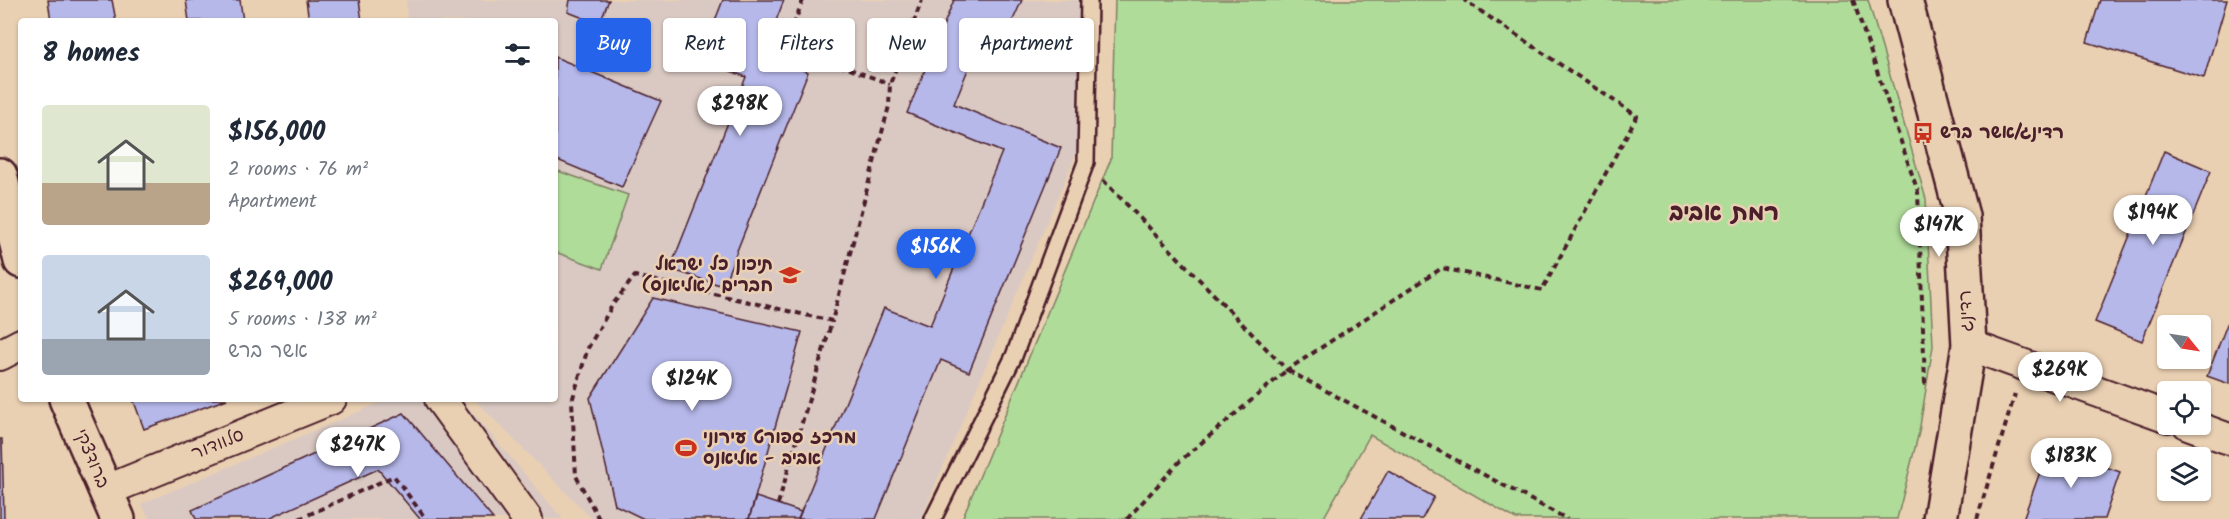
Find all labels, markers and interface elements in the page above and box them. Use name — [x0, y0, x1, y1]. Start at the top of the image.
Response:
chip: Buy — [576, 18, 651, 72]
chip: Rent — [663, 18, 746, 72]
chip: Filters — [758, 18, 855, 72]
chip: New — [867, 18, 947, 72]
chip: Apartment — [959, 18, 1094, 72]
text: 8 homes — [42, 33, 140, 75]
icon: filters — [501, 38, 534, 71]
pin: $298K — [698, 86, 782, 137]
text: $298K — [711, 89, 769, 121]
text: $156,000 — [228, 112, 325, 154]
place label: רדינג/אשר ברש — [1940, 119, 2064, 148]
bus stop icon: רדינג/אשר ברש — [1911, 121, 1935, 145]
icon: home — [90, 129, 162, 201]
text: 2 rooms · 76 m² — [228, 154, 368, 186]
text: Apartment — [228, 186, 317, 218]
district label: רמת אביב — [1669, 194, 1779, 233]
pin: $194K — [2111, 195, 2195, 246]
text: $194K — [2128, 198, 2178, 230]
pin: $147K — [1897, 207, 1981, 258]
text: $147K — [1914, 210, 1964, 242]
pin: $156K — [894, 229, 978, 280]
text: $156K — [911, 232, 961, 264]
place label: תיכון כל ישראל חברים (אליאנס) — [642, 251, 773, 301]
text: $269,000 — [228, 262, 333, 304]
school or university icon: תיכון כל ישראל חברים (אליאנס) — [778, 263, 802, 287]
icon: home — [90, 279, 162, 351]
street label: רדינג — [1951, 289, 1983, 333]
text: 5 rooms · 138 m² — [228, 304, 377, 336]
north arrow — [2157, 315, 2211, 369]
map controls — [2157, 315, 2211, 501]
text: אשר ברש — [228, 336, 308, 368]
pin: $269K — [2018, 352, 2102, 403]
text: $269K — [2032, 355, 2088, 387]
pin: $124K — [650, 361, 734, 412]
text: $124K — [666, 364, 718, 396]
button: locate — [2157, 381, 2211, 435]
street label: סלוודור — [187, 421, 249, 469]
place label: מרכז ספורט עירוני אביב - אליאנס — [703, 424, 856, 474]
street label: ברודצקי — [65, 425, 117, 493]
pin: $247K — [316, 427, 400, 478]
text: $247K — [330, 430, 386, 462]
sports icon: מרכז ספורט עירוני אביב - אליאנס — [674, 436, 698, 460]
pin: $183K — [2029, 438, 2113, 489]
text: $183K — [2045, 441, 2097, 473]
button: layers — [2157, 447, 2211, 501]

